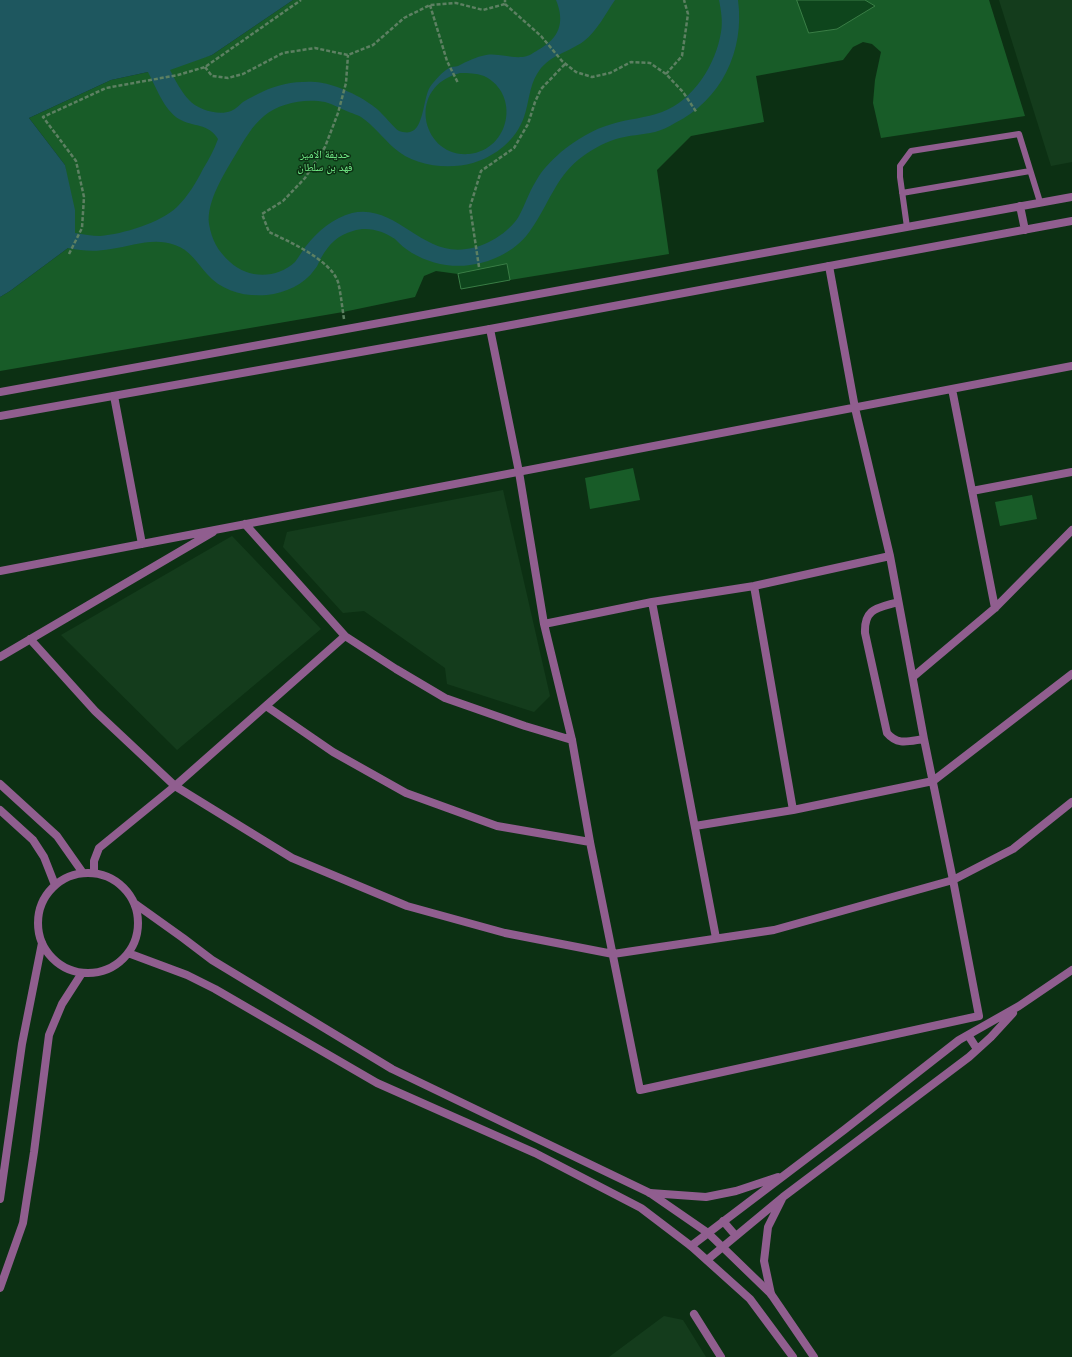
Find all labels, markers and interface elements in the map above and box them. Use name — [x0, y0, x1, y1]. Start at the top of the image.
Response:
park label: حديقة الامير فهد بن سلطان — [297, 148, 353, 174]

